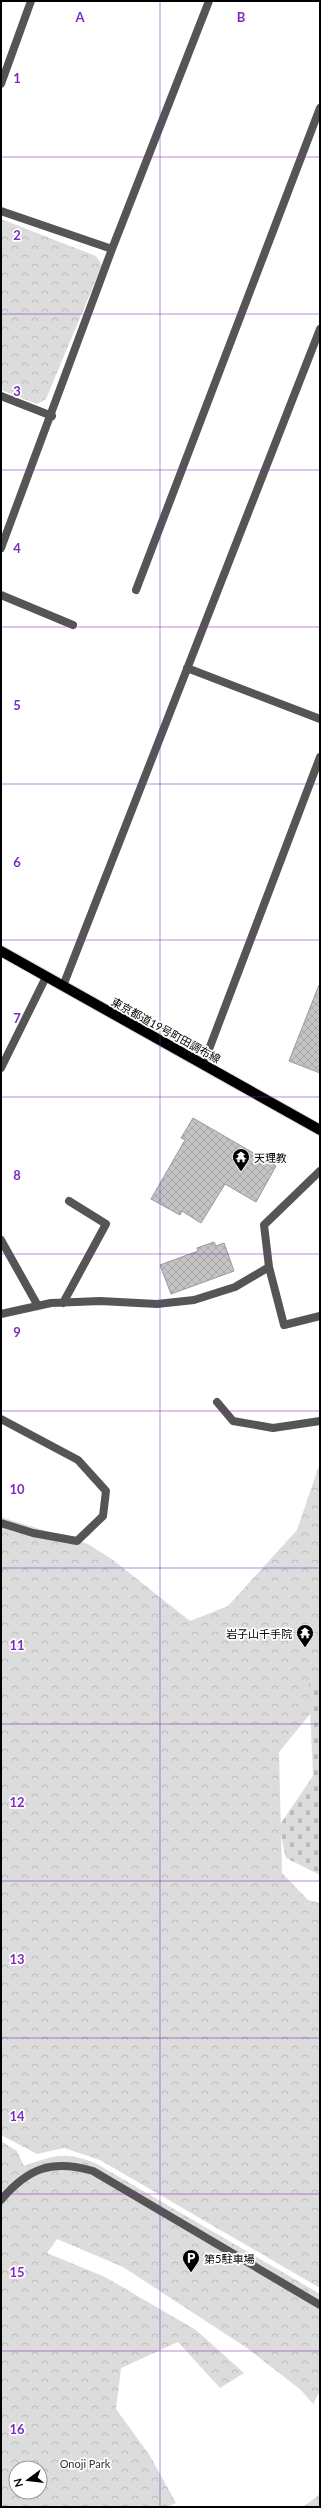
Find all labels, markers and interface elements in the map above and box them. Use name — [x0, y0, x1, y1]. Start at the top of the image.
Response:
text: A — [74, 9, 85, 25]
text: B — [237, 9, 246, 25]
text: 1 — [13, 70, 21, 86]
text: 2 — [13, 227, 21, 243]
text: 3 — [13, 383, 21, 399]
text: 4 — [13, 540, 21, 556]
text: 5 — [13, 697, 21, 713]
text: 6 — [13, 854, 21, 870]
street label: 東京都道19号町田調布線 — [109, 995, 223, 1065]
text: 7 — [13, 1010, 21, 1026]
temple icon: 天理教 — [231, 1147, 251, 1172]
place label: 天理教 — [254, 1151, 287, 1164]
text: 8 — [13, 1167, 21, 1183]
text: 9 — [13, 1324, 21, 1340]
text: 10 — [9, 1481, 25, 1497]
temple icon: 岩子山千手院 — [295, 1623, 315, 1648]
place label: 岩子山千手院 — [226, 1627, 292, 1640]
text: 11 — [9, 1637, 25, 1653]
text: 12 — [9, 1794, 25, 1810]
text: 13 — [9, 1951, 25, 1967]
text: 14 — [9, 2108, 25, 2124]
parking icon: 第5駐車場 — [181, 2248, 201, 2273]
place label: 第5駐車場 — [204, 2252, 254, 2265]
text: 15 — [9, 2264, 25, 2280]
text: 16 — [9, 2421, 25, 2437]
park label: Onoji Park — [60, 2457, 111, 2470]
north arrow — [8, 2460, 48, 2500]
text: N — [10, 2477, 25, 2488]

